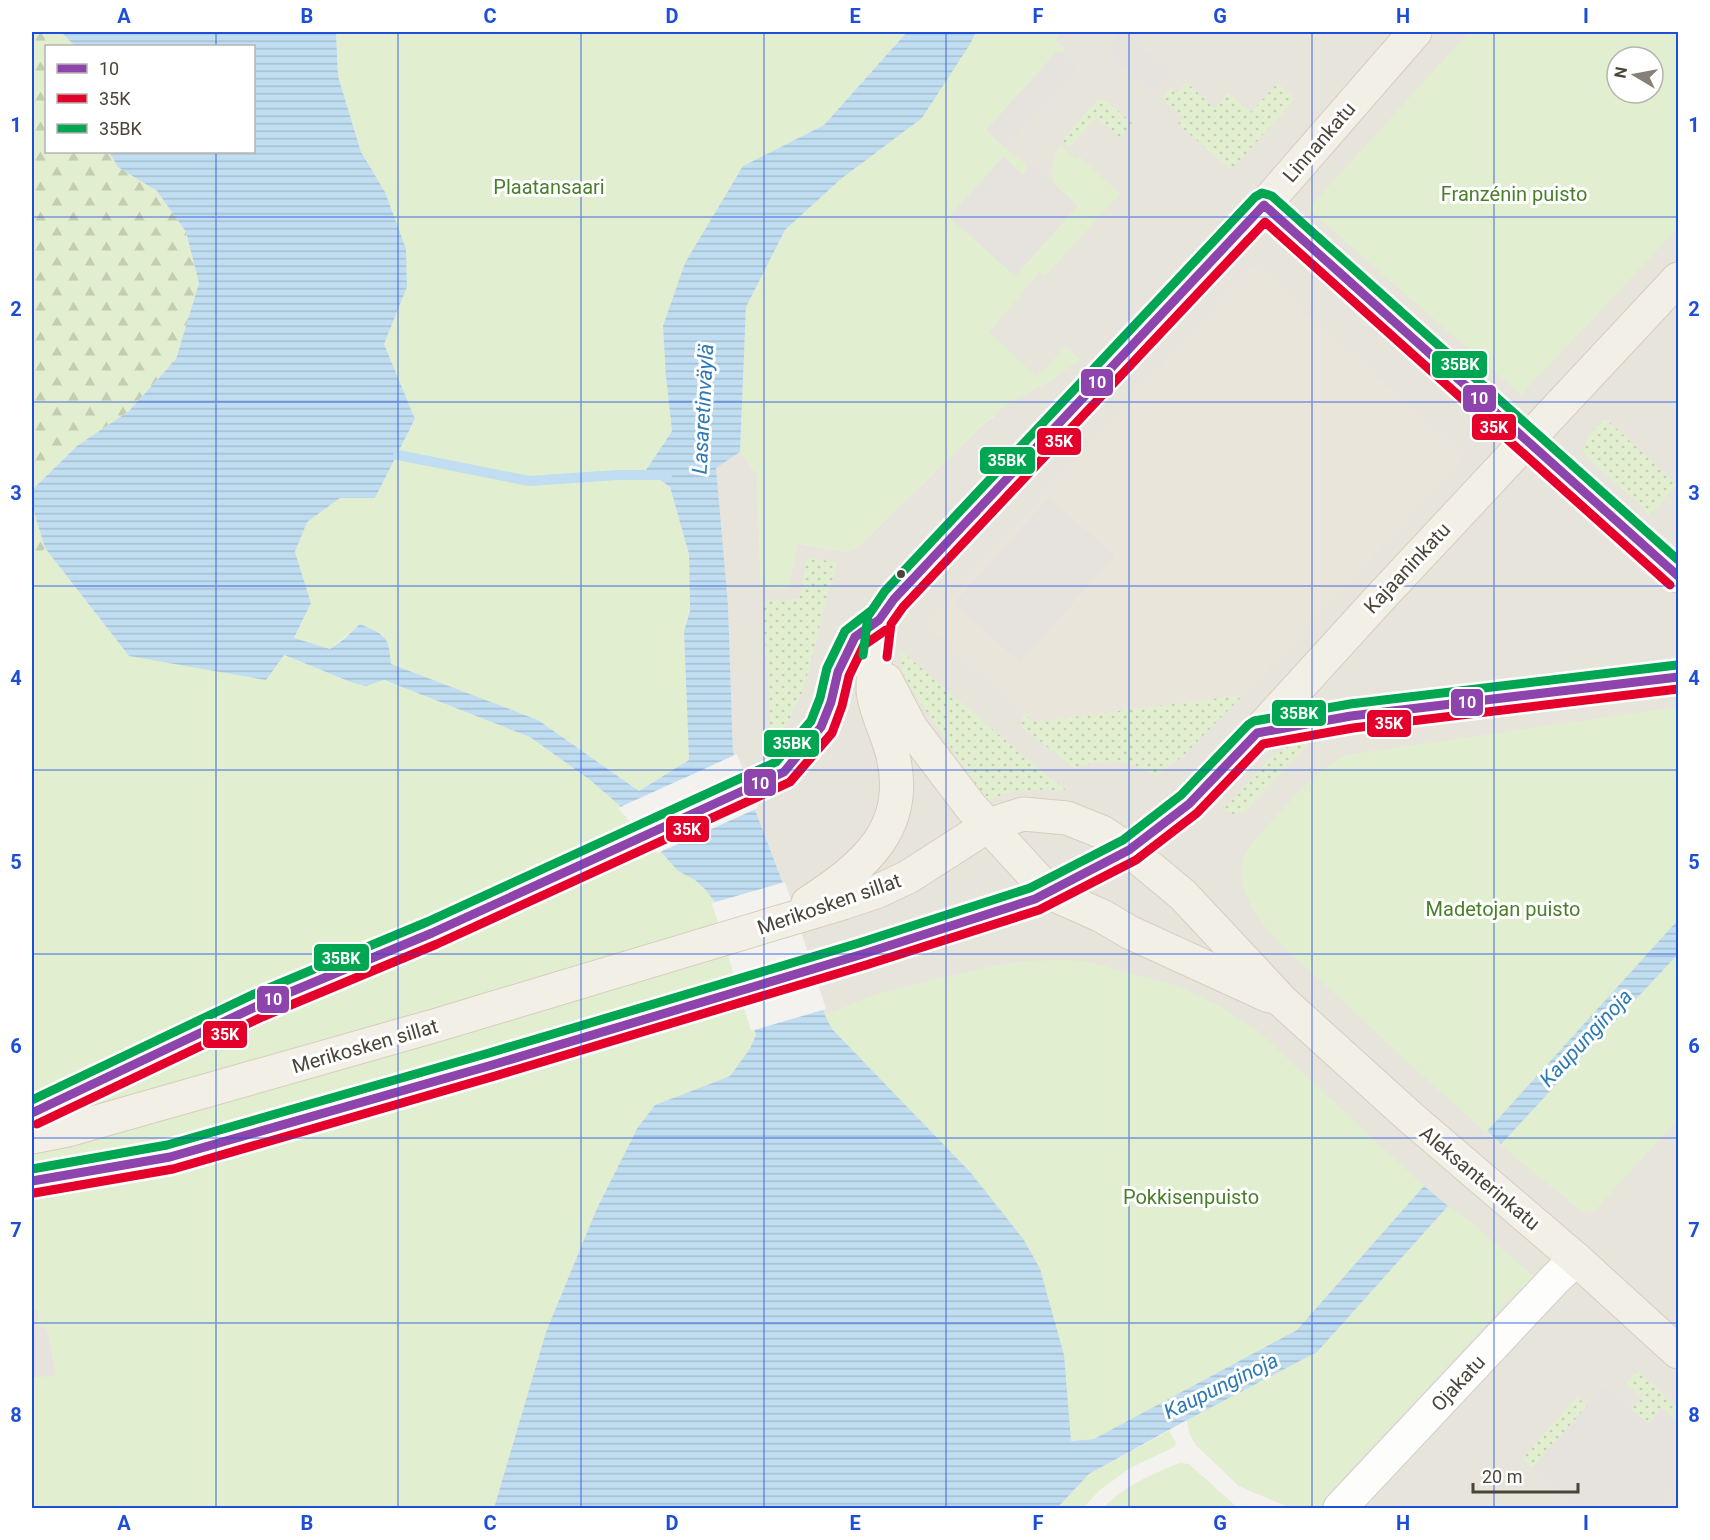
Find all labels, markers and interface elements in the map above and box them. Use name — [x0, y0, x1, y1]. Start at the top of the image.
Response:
text: A — [117, 4, 131, 28]
text: B — [301, 4, 313, 28]
text: C — [483, 4, 497, 28]
text: D — [666, 4, 679, 28]
text: E — [849, 4, 861, 28]
text: F — [1033, 4, 1044, 28]
text: G — [1213, 4, 1227, 28]
text: H — [1396, 4, 1410, 28]
text: I — [1583, 4, 1589, 28]
legend — [45, 45, 255, 153]
north arrow — [1605, 45, 1665, 105]
text: 10 — [99, 58, 119, 79]
text: N — [1610, 65, 1631, 80]
text: 35K — [99, 88, 131, 109]
street label: Linnankatu — [1278, 97, 1360, 187]
text: 1 — [10, 113, 22, 137]
text: 1 — [1688, 113, 1700, 137]
text: 35BK — [99, 118, 142, 139]
park label: Plaatansaari — [493, 175, 605, 199]
park label: Franzénin puisto — [1441, 182, 1587, 206]
text: 2 — [10, 297, 22, 321]
text: 2 — [1688, 297, 1700, 321]
water label: Lasaretinväylä — [688, 343, 718, 475]
line badge: 35BK — [1431, 350, 1488, 379]
text: 35BK — [1441, 355, 1480, 374]
line badge: 10 — [1080, 368, 1114, 397]
text: 10 — [1088, 373, 1106, 392]
line badge: 10 — [1462, 384, 1497, 413]
text: 10 — [1470, 389, 1488, 408]
line badge: 35K — [1471, 413, 1517, 441]
text: 35K — [1480, 418, 1509, 437]
line badge: 35K — [1036, 427, 1082, 456]
text: 35K — [1045, 432, 1074, 451]
line badge: 35BK — [979, 446, 1036, 475]
text: 35BK — [988, 451, 1027, 470]
text: 3 — [10, 481, 22, 505]
text: 3 — [1688, 481, 1700, 505]
street label: Kajaaninkatu — [1359, 518, 1455, 618]
unlabelled marker — [895, 568, 907, 580]
text: 4 — [10, 666, 22, 690]
text: 4 — [1688, 666, 1700, 690]
line badge: 10 — [1450, 688, 1484, 717]
text: 10 — [1458, 693, 1476, 712]
line badge: 35BK — [1271, 699, 1327, 727]
text: 35BK — [1280, 704, 1319, 723]
line badge: 35K — [1366, 709, 1412, 738]
text: 35K — [1375, 714, 1404, 733]
line badge: 35BK — [763, 729, 820, 758]
text: 35BK — [773, 734, 812, 753]
line badge: 10 — [743, 768, 777, 797]
text: 10 — [751, 774, 769, 793]
line badge: 35K — [665, 815, 710, 843]
text: 35K — [673, 820, 702, 839]
text: 5 — [10, 850, 22, 874]
text: 5 — [1688, 850, 1700, 874]
street label: Merikosken sillat — [754, 868, 904, 940]
park label: Madetojan puisto — [1426, 897, 1580, 921]
line badge: 35BK — [313, 943, 370, 972]
text: 35BK — [322, 949, 361, 968]
water label: Kaupunginoja — [1535, 984, 1637, 1092]
line badge: 10 — [256, 985, 290, 1014]
text: 10 — [264, 990, 282, 1009]
street label: Merikosken sillat — [289, 1014, 441, 1078]
line badge: 35K — [202, 1020, 248, 1049]
text: 35K — [211, 1025, 240, 1044]
text: 6 — [10, 1034, 22, 1058]
text: 6 — [1688, 1034, 1700, 1058]
street label: Aleksanterinkatu — [1415, 1121, 1545, 1235]
park label: Pokkisenpuisto — [1123, 1185, 1259, 1209]
text: 7 — [10, 1218, 22, 1242]
text: 7 — [1688, 1218, 1700, 1242]
water label: Kaupunginoja — [1160, 1348, 1282, 1424]
street label: Ojakatu — [1426, 1350, 1490, 1416]
text: 8 — [10, 1403, 22, 1427]
text: 8 — [1688, 1403, 1700, 1427]
scale bar — [1473, 1456, 1578, 1494]
text: 20 m — [1482, 1466, 1522, 1487]
text: A — [117, 1511, 131, 1535]
text: B — [301, 1511, 313, 1535]
text: C — [483, 1511, 497, 1535]
text: D — [666, 1511, 679, 1535]
text: E — [849, 1511, 861, 1535]
text: F — [1033, 1511, 1044, 1535]
text: G — [1213, 1511, 1227, 1535]
text: H — [1396, 1511, 1410, 1535]
text: I — [1583, 1511, 1589, 1535]

